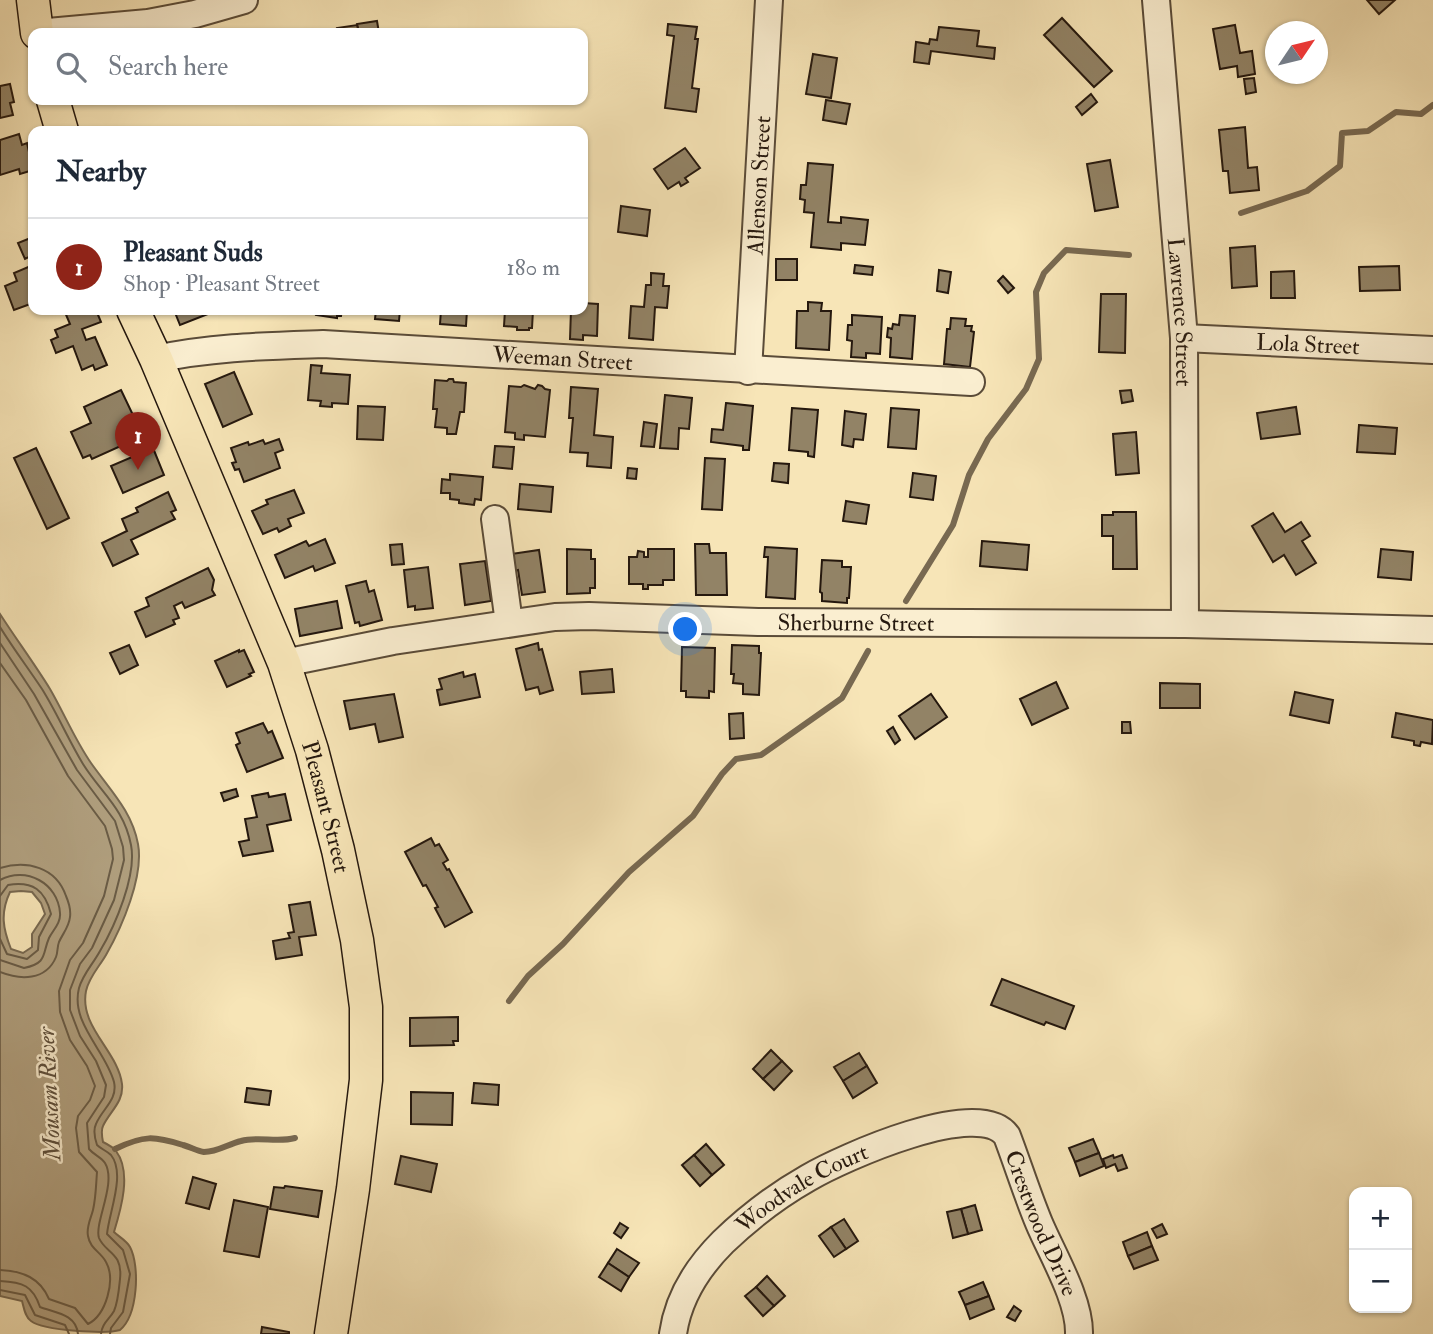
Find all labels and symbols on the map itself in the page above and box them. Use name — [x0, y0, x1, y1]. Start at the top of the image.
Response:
north arrow — [1265, 21, 1328, 84]
street label: Allenson Street — [741, 115, 777, 257]
street label: Lawrence Street — [1161, 236, 1198, 387]
street label: Lola Street — [1255, 327, 1360, 361]
street label: Weeman Street — [491, 340, 633, 377]
pin: 1 — [115, 412, 161, 470]
street label: Sherburne Street — [778, 608, 934, 638]
your location — [668, 612, 702, 646]
street label: Pleasant Street — [295, 737, 356, 876]
water label: Mousam River — [30, 1025, 69, 1164]
street label: Woodvale Court — [729, 1137, 872, 1240]
street label: Crestwood Drive — [998, 1146, 1084, 1300]

